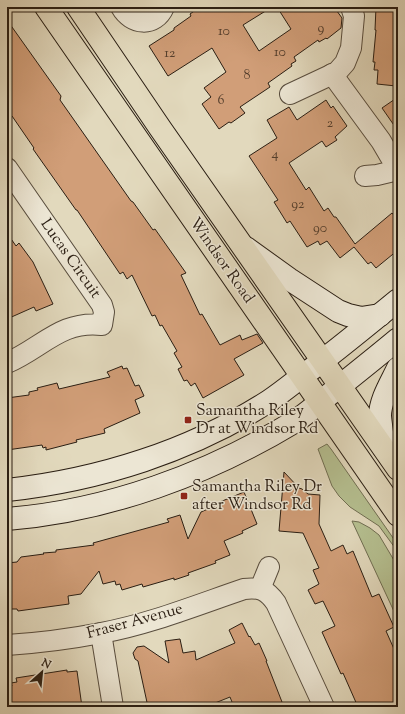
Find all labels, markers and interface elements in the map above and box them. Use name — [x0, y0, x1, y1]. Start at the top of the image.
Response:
house number: 9 — [318, 19, 325, 39]
house number: 10 — [218, 22, 230, 42]
house number: 10 — [274, 43, 286, 63]
house number: 12 — [164, 44, 176, 64]
house number: 8 — [244, 66, 251, 86]
house number: 6 — [218, 91, 225, 111]
house number: 2 — [327, 114, 334, 134]
house number: 4 — [271, 145, 279, 165]
house number: 92 — [291, 195, 305, 215]
street label: Windsor Road — [183, 213, 259, 309]
street label: Lucas Circuit — [34, 214, 106, 304]
house number: 90 — [313, 219, 327, 239]
place label: Samantha Riley Dr at Windsor Rd — [196, 400, 318, 441]
marker: Samantha Riley Dr at Windsor Rd — [183, 415, 193, 425]
place label: Samantha Riley Dr after Windsor Rd — [192, 476, 322, 517]
marker: Samantha Riley Dr after Windsor Rd — [179, 491, 189, 501]
street label: Fraser Avenue — [84, 598, 186, 646]
north arrow — [22, 652, 62, 692]
text: N — [38, 654, 54, 673]

